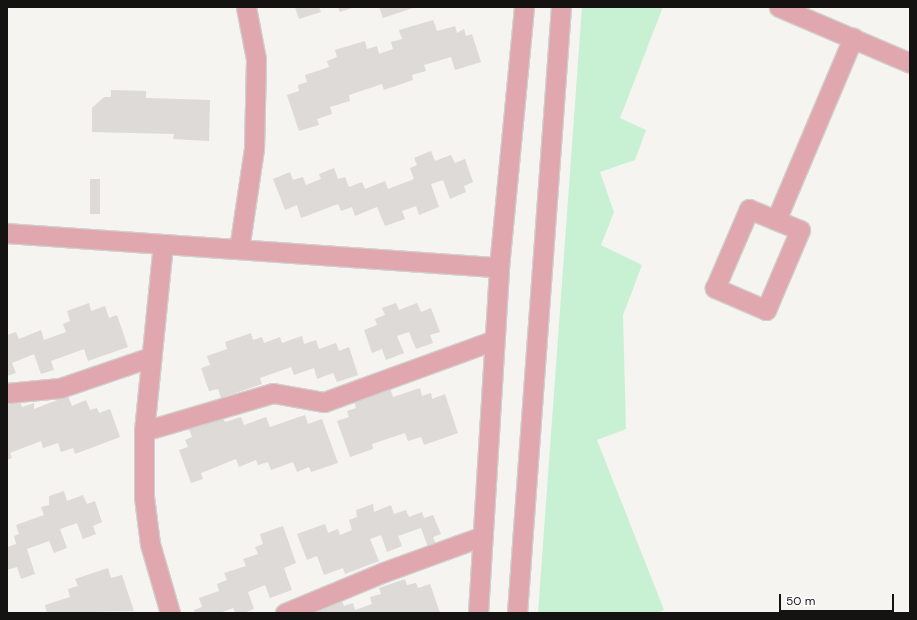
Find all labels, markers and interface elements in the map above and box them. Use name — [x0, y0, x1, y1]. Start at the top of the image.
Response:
scale bar — [781, 586, 896, 612]
text: 50 m — [786, 593, 815, 609]

